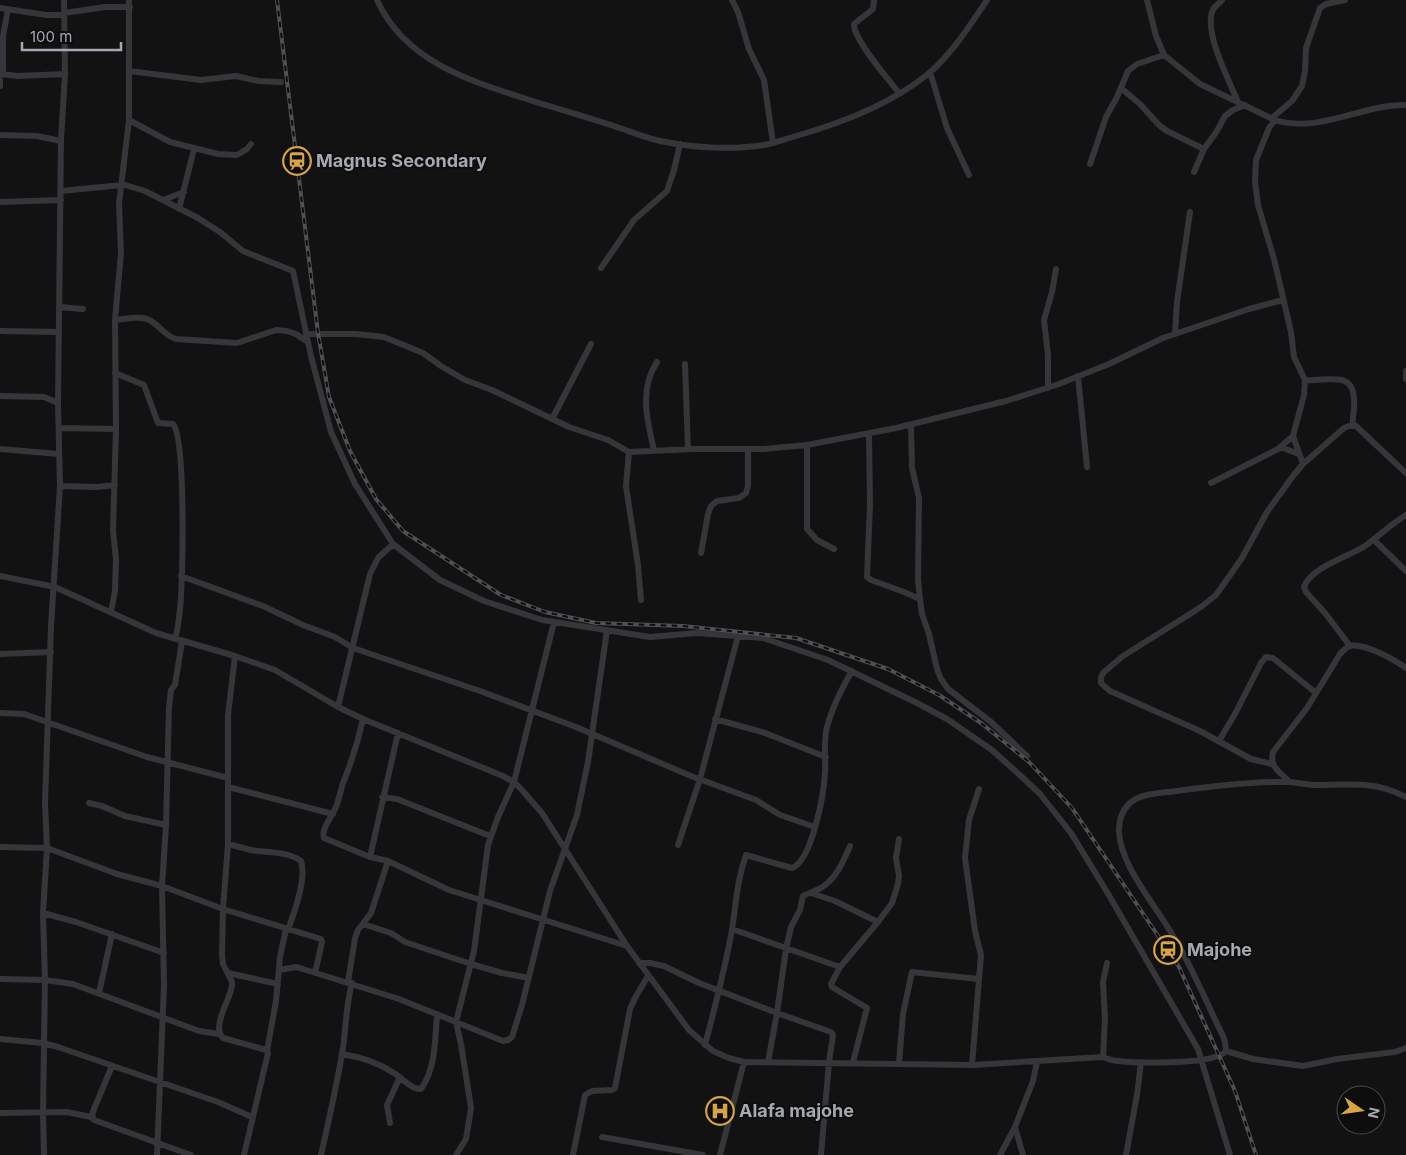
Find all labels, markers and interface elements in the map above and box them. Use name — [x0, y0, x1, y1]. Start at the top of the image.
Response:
scale bar — [22, 20, 121, 52]
text: 100 m — [30, 27, 72, 46]
station icon: Magnus Secondary — [282, 146, 312, 176]
place label: Magnus Secondary — [316, 150, 487, 171]
station icon: Majohe — [1153, 935, 1183, 965]
place label: Majohe — [1187, 939, 1252, 960]
north arrow — [1336, 1085, 1386, 1135]
hospital icon: Alafa majohe — [705, 1096, 735, 1126]
place label: Alafa majohe — [739, 1100, 854, 1121]
text: N — [1365, 1106, 1384, 1120]

